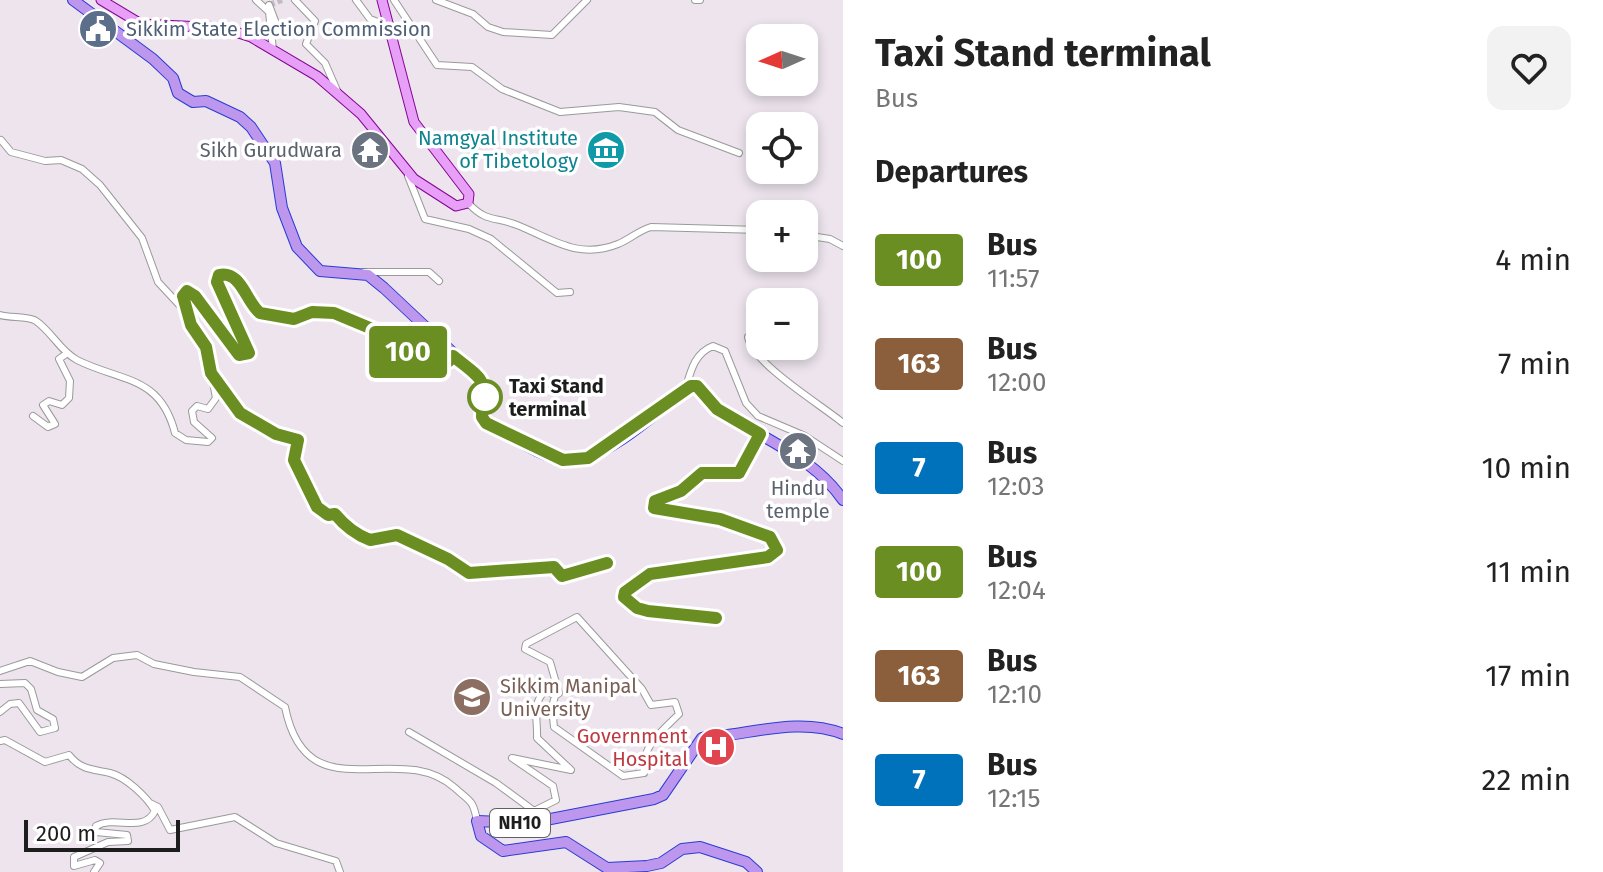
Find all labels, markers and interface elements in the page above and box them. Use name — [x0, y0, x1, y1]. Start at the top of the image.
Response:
public building icon: Sikkim State Election Commission — [77, 8, 119, 50]
place label: Sikkim State Election Commission — [126, 17, 431, 41]
north arrow — [746, 24, 818, 96]
map controls — [746, 24, 818, 360]
button: heart — [1487, 26, 1571, 110]
text: Taxi Stand terminal — [875, 30, 1211, 76]
text: Bus — [875, 83, 918, 114]
button: locate — [746, 112, 818, 184]
place label: Namgyal Institute of Tibetology — [418, 126, 578, 173]
temple icon: Sikh Gurudwara — [349, 129, 391, 171]
museum icon: Namgyal Institute of Tibetology — [585, 129, 627, 171]
place label: Sikh Gurudwara — [200, 138, 342, 162]
text: Departures — [875, 154, 1028, 190]
button: + — [746, 200, 818, 272]
text: Bus — [987, 227, 1037, 263]
text: 4 min — [1495, 242, 1571, 278]
text: 100 — [896, 243, 942, 276]
text: 11:57 — [987, 263, 1039, 294]
button: − — [746, 288, 818, 360]
line badge: 100 — [362, 326, 454, 378]
text: Bus — [987, 331, 1037, 367]
text: 100 — [385, 335, 431, 368]
text: 7 min — [1498, 346, 1571, 382]
text: 163 — [897, 347, 941, 380]
text: 12:00 — [987, 367, 1046, 398]
place label: Taxi Stand terminal — [509, 374, 604, 421]
marker: Taxi Stand terminal — [468, 380, 502, 414]
temple icon: Hindu temple — [777, 430, 819, 472]
text: Bus — [987, 435, 1037, 471]
text: 10 min — [1482, 450, 1571, 486]
text: 7 — [912, 451, 926, 484]
text: 12:03 — [987, 471, 1045, 502]
place label: Hindu temple — [766, 476, 830, 523]
text: Bus — [987, 539, 1037, 575]
text: 11 min — [1486, 554, 1571, 590]
text: 100 — [896, 555, 942, 588]
text: 12:04 — [987, 575, 1046, 606]
text: Bus — [987, 643, 1037, 679]
text: 17 min — [1485, 658, 1571, 694]
text: 163 — [897, 659, 941, 692]
place label: Sikkim Manipal University — [500, 674, 637, 721]
school or university icon: Sikkim Manipal University — [451, 676, 493, 718]
text: 12:10 — [987, 679, 1042, 710]
place label: Government Hospital — [577, 724, 689, 771]
hospital icon: Government Hospital — [695, 726, 737, 768]
text: Bus — [987, 747, 1037, 783]
text: 22 min — [1482, 762, 1571, 798]
text: 7 — [912, 763, 926, 796]
text: 12:15 — [987, 783, 1041, 814]
road number: NH10 — [490, 809, 550, 837]
scale bar — [24, 816, 180, 852]
text: 200 m — [36, 820, 96, 847]

